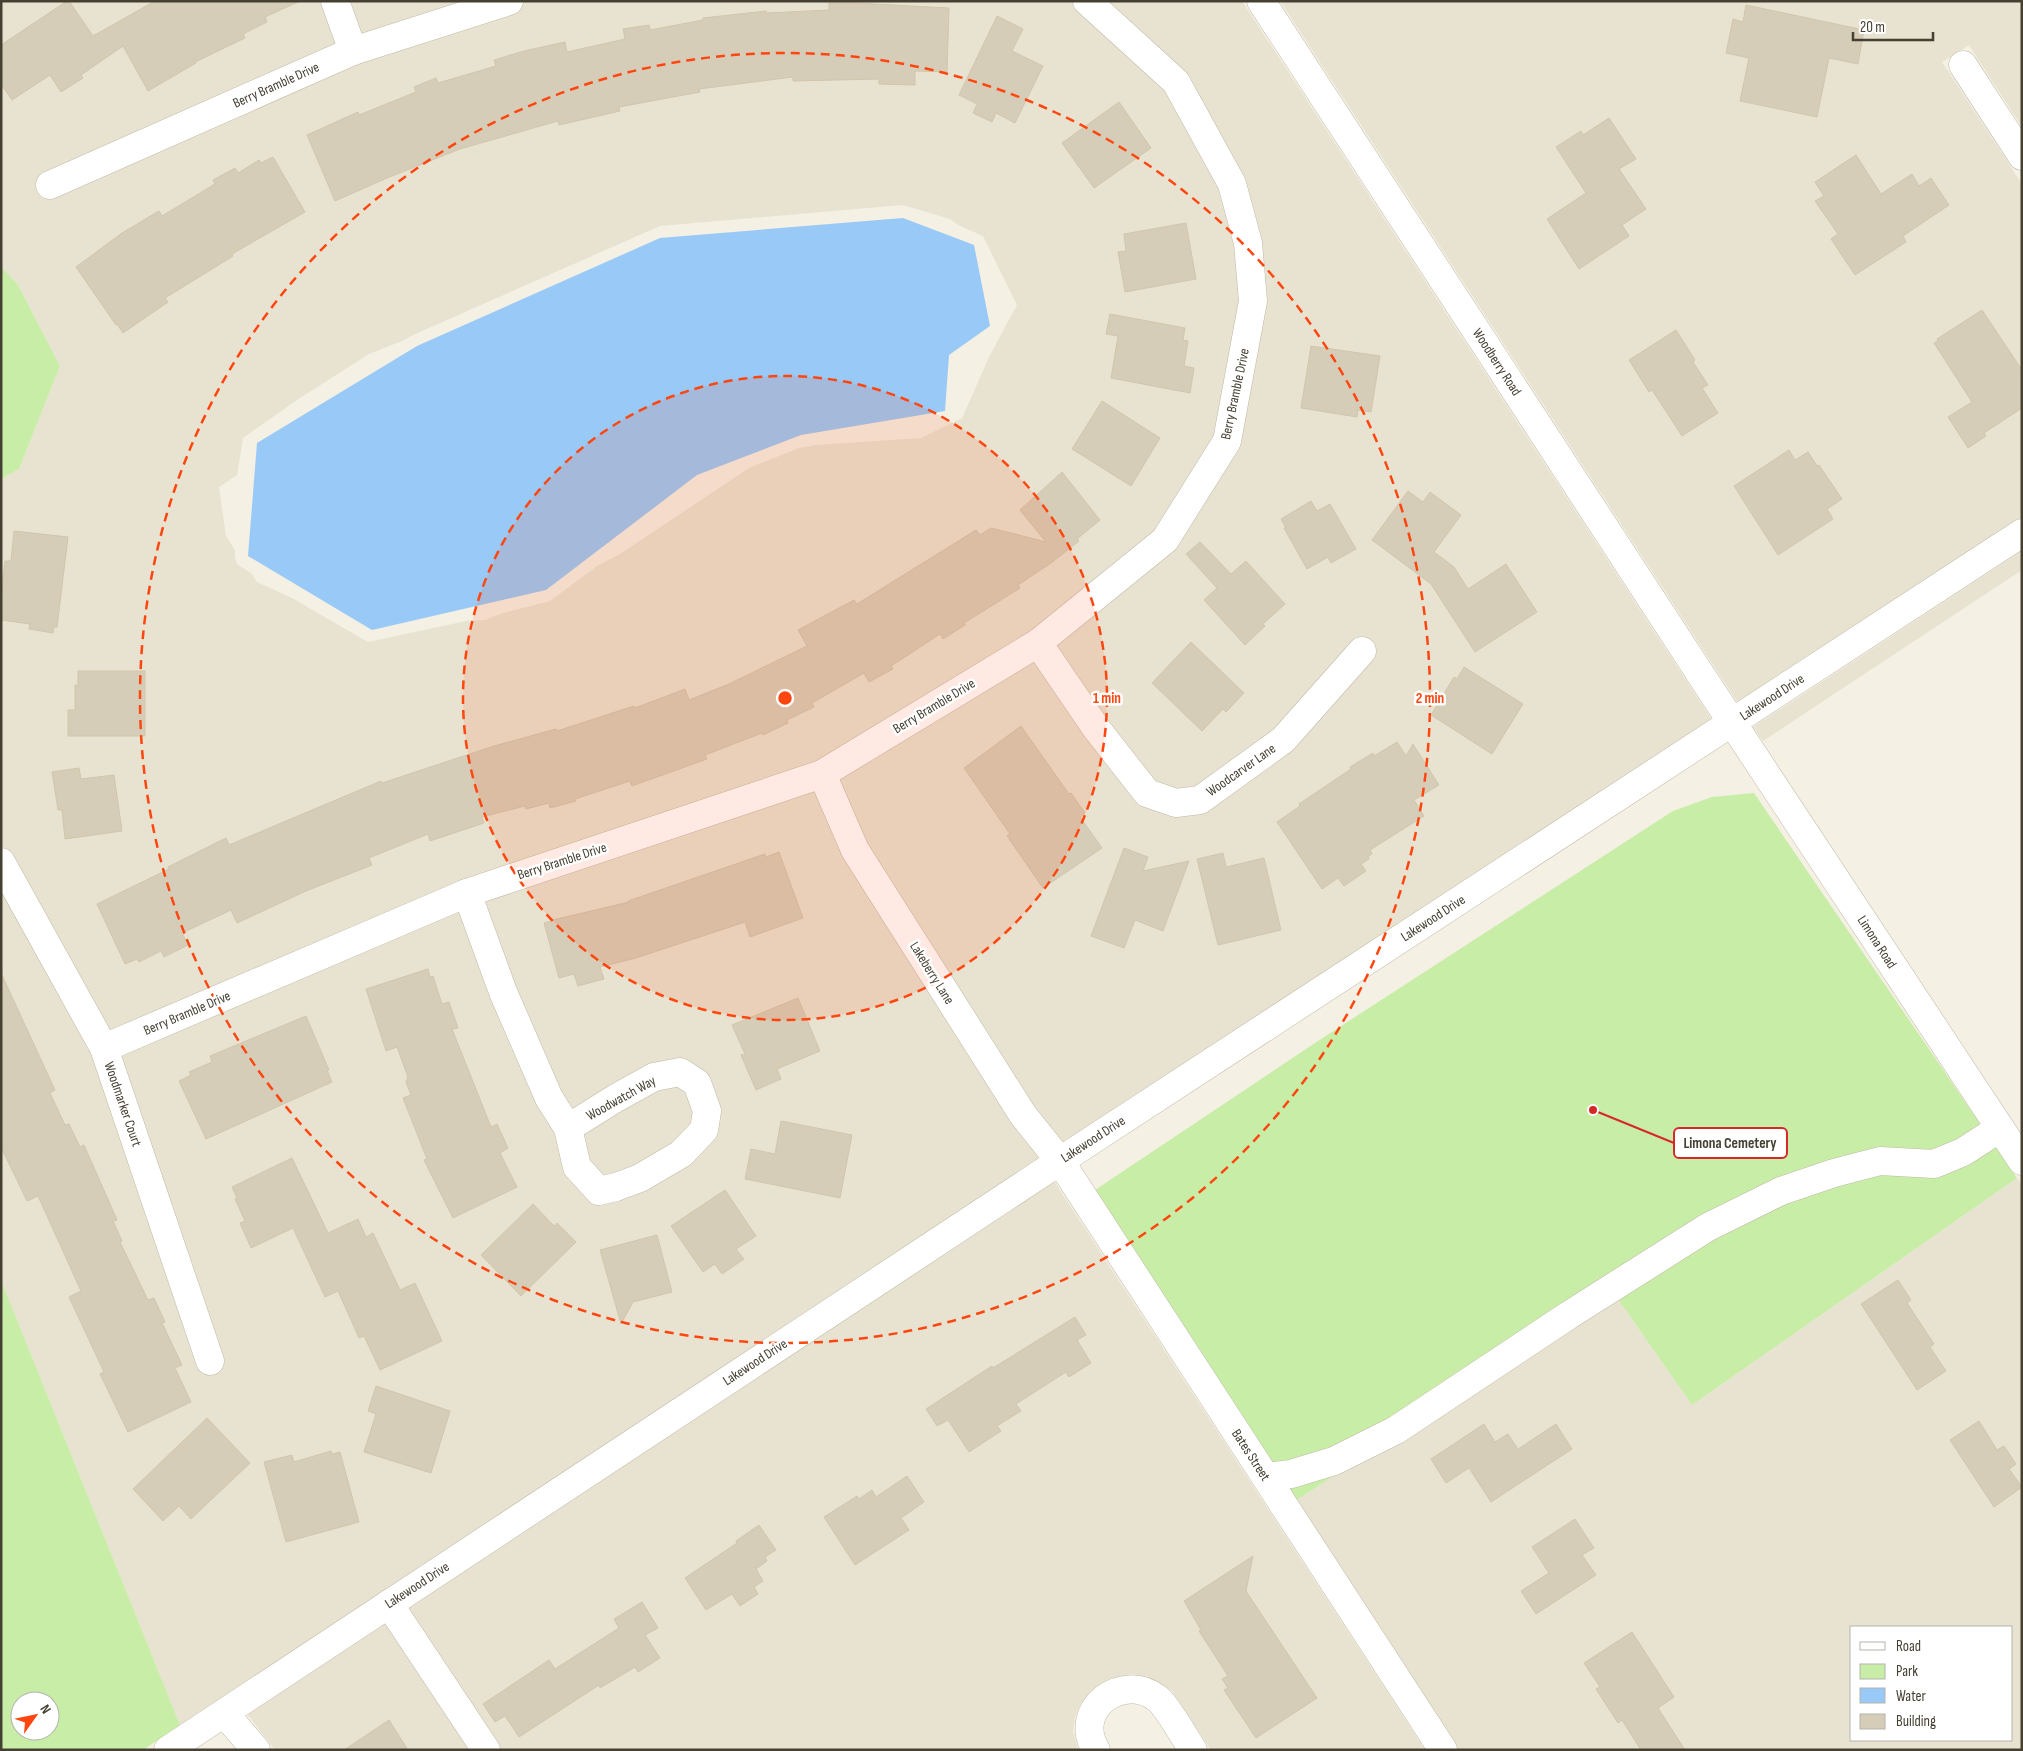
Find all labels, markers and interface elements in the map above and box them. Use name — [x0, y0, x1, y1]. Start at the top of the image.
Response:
scale bar — [1853, 10, 1933, 42]
text: 20 m — [1860, 18, 1885, 37]
street label: Berry Bramble Drive — [230, 58, 322, 112]
street label: Woodberry Road — [1469, 325, 1525, 399]
street label: Berry Bramble Drive — [1217, 347, 1253, 441]
street label: Lakewood Drive — [1737, 670, 1807, 724]
street label: Berry Bramble Drive — [890, 675, 978, 737]
centre of rings — [776, 689, 794, 707]
text: 1 min — [1093, 689, 1121, 708]
text: 2 min — [1416, 689, 1444, 708]
street label: Woodcarver Lane — [1203, 740, 1279, 800]
street label: Berry Bramble Drive — [515, 839, 609, 883]
street label: Lakewood Drive — [1398, 891, 1468, 945]
street label: Limona Road — [1854, 912, 1900, 972]
street label: Lakeberry Lane — [906, 939, 958, 1007]
street label: Berry Bramble Drive — [141, 987, 233, 1039]
street label: Woodmarker Court — [101, 1059, 145, 1149]
street label: Woodwatch Way — [583, 1072, 659, 1124]
street label: Lakewood Drive — [1058, 1112, 1128, 1166]
callout: Limona Cemetery — [1674, 1128, 1787, 1158]
text: Limona Cemetery — [1683, 1134, 1777, 1153]
street label: Lakewood Drive — [720, 1335, 790, 1389]
street label: Bates Street — [1228, 1426, 1274, 1484]
street label: Lakewood Drive — [382, 1558, 452, 1612]
legend — [1850, 1626, 2013, 1741]
text: Road — [1896, 1637, 1921, 1656]
text: Park — [1896, 1662, 1918, 1681]
text: Water — [1896, 1687, 1927, 1706]
north arrow — [10, 1691, 60, 1741]
text: N — [36, 1701, 55, 1717]
text: Building — [1896, 1712, 1936, 1731]

